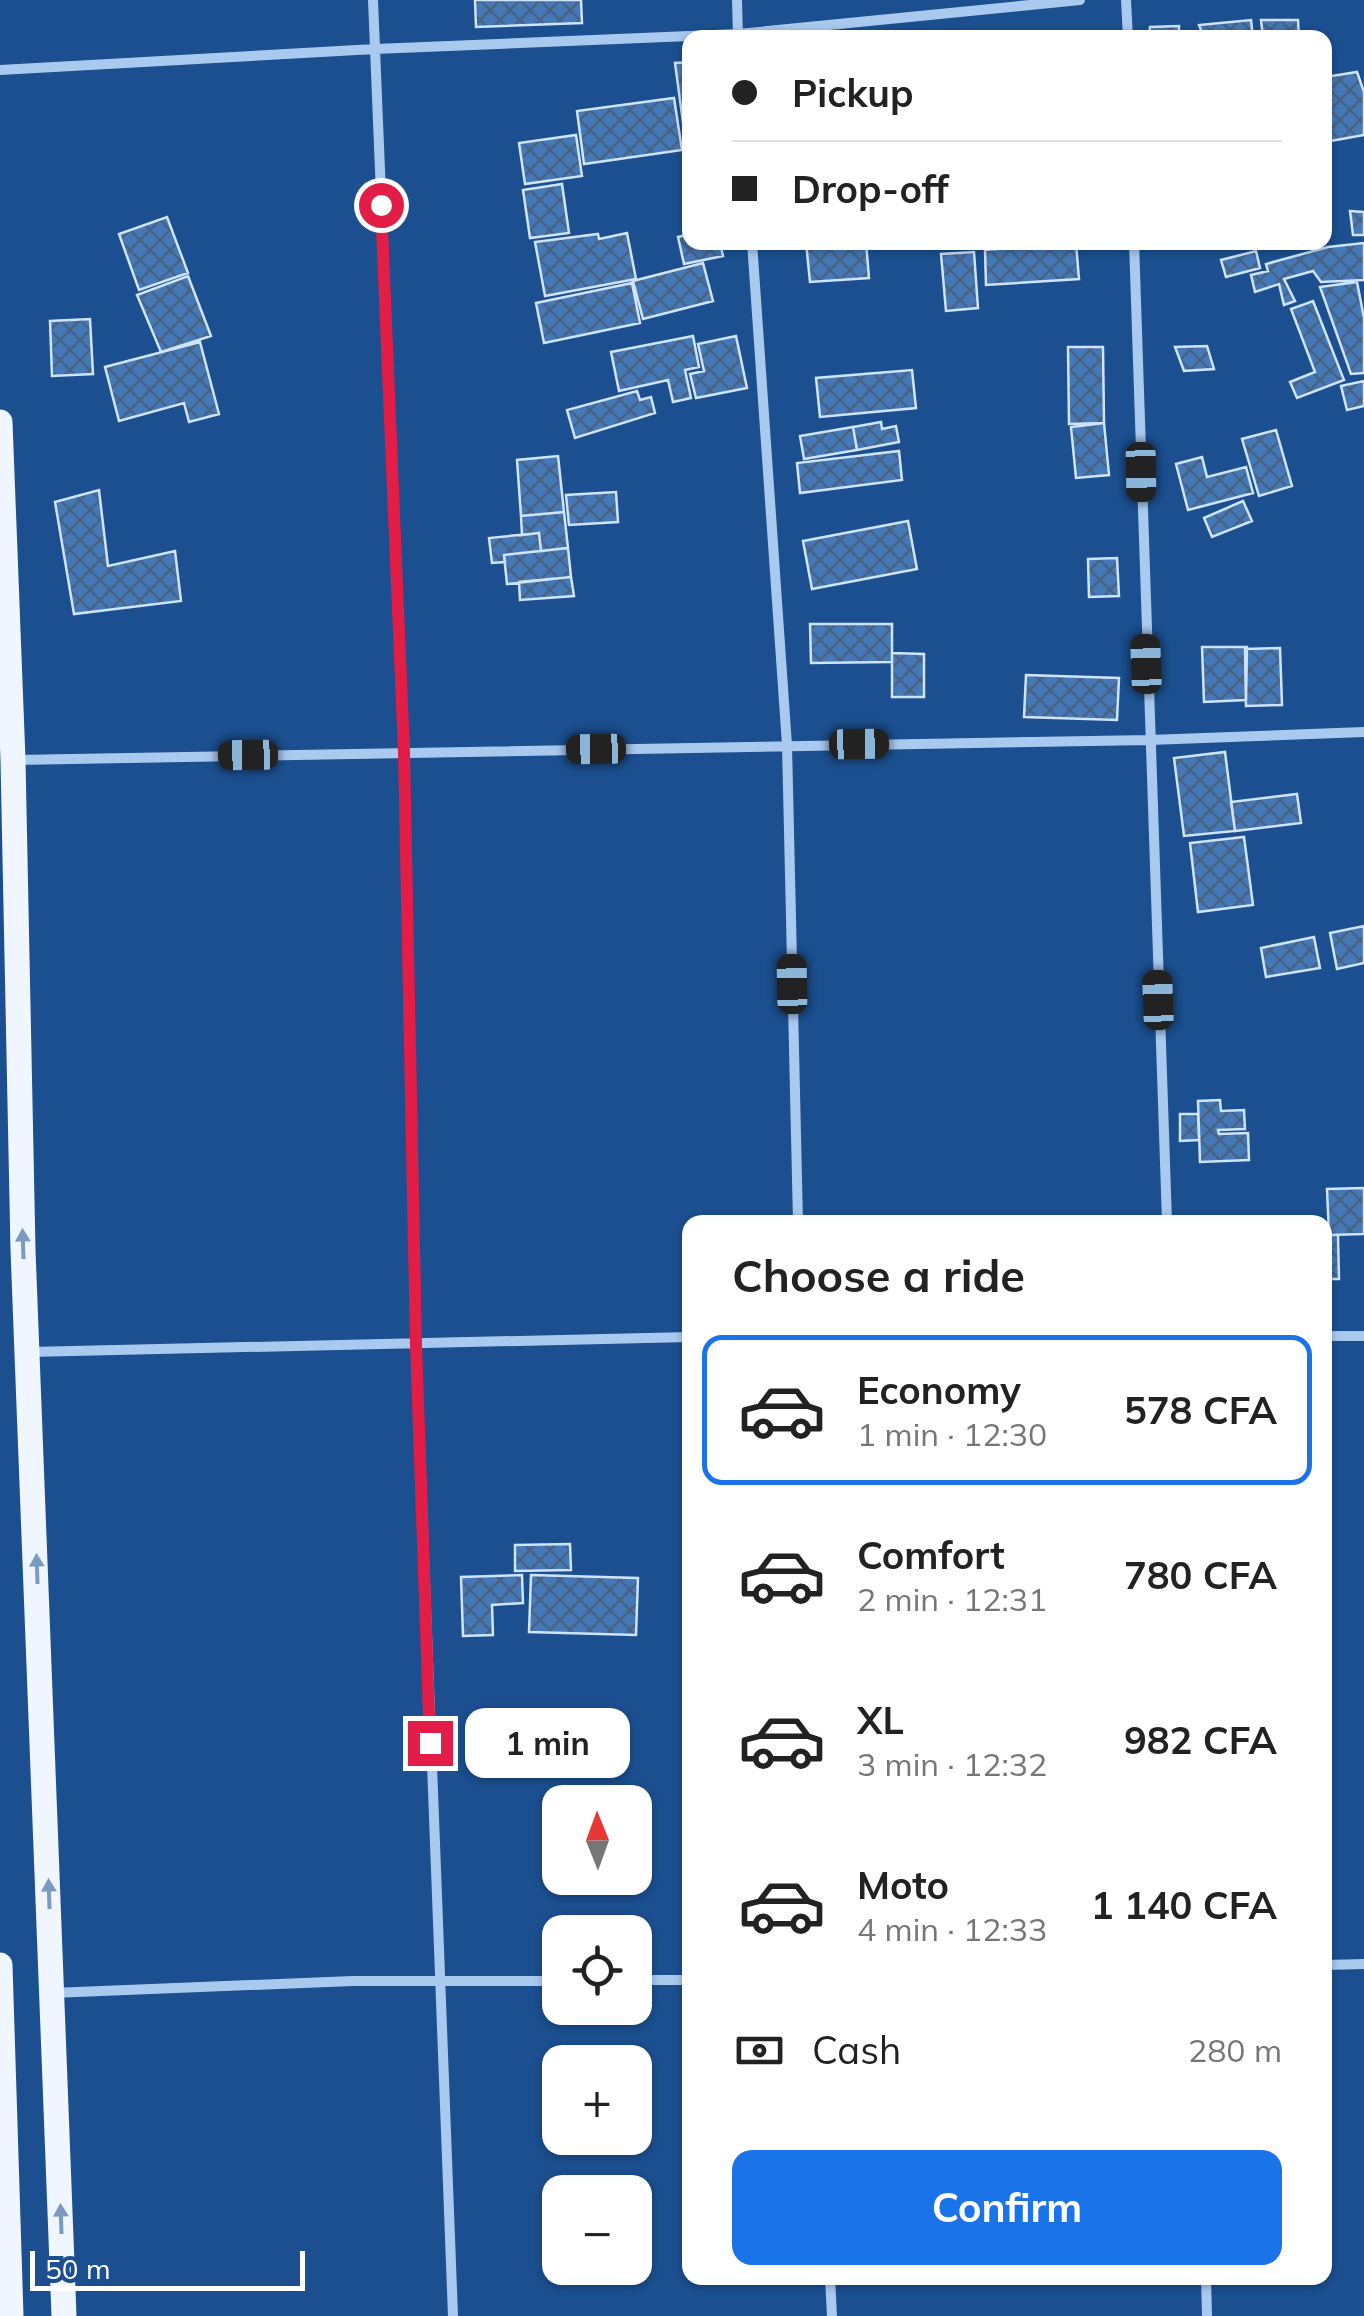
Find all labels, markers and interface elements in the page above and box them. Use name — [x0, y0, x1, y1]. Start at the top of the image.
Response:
text: Pickup — [792, 69, 914, 117]
text: Drop-off — [792, 165, 949, 213]
route start — [359, 183, 404, 228]
car — [1125, 442, 1157, 502]
car — [1130, 633, 1162, 695]
car — [829, 728, 889, 760]
car — [566, 733, 626, 765]
car — [218, 739, 278, 771]
car — [776, 954, 808, 1014]
car — [1142, 969, 1174, 1031]
one-way arrow — [14, 1228, 30, 1260]
text: Choose a ride — [732, 1247, 1025, 1303]
icon: car — [737, 1365, 827, 1455]
text: Economy — [857, 1366, 1021, 1414]
text: 578 CFA — [1124, 1386, 1277, 1434]
text: 1 min · 12:30 — [857, 1414, 1047, 1454]
icon: car — [737, 1530, 827, 1620]
text: Comfort — [857, 1531, 1005, 1579]
text: 780 CFA — [1124, 1551, 1277, 1599]
one-way arrow — [28, 1553, 44, 1585]
text: 2 min · 12:31 — [857, 1579, 1047, 1619]
icon: car — [737, 1695, 827, 1785]
text: XL — [857, 1696, 904, 1744]
callout: 1 min — [465, 1708, 630, 1778]
text: 982 CFA — [1124, 1716, 1277, 1764]
route end — [408, 1721, 453, 1766]
text: 1 min — [505, 1723, 590, 1763]
text: 3 min · 12:32 — [857, 1744, 1047, 1784]
north arrow — [542, 1785, 652, 1895]
map controls — [542, 1785, 652, 2285]
icon: car — [737, 1860, 827, 1950]
text: Moto — [857, 1861, 949, 1909]
one-way arrow — [40, 1877, 56, 1909]
text: 1 140 CFA — [1091, 1881, 1277, 1929]
text: 4 min · 12:33 — [857, 1909, 1047, 1949]
button: locate — [542, 1915, 652, 2025]
icon: cash — [732, 2023, 787, 2078]
text: Cash — [812, 2026, 901, 2074]
text: 280 m — [1188, 2030, 1282, 2070]
button: + — [542, 2045, 652, 2155]
button: Confirm — [732, 2150, 1282, 2265]
button: − — [542, 2175, 652, 2285]
one-way arrow — [53, 2202, 69, 2234]
scale bar — [30, 2246, 305, 2290]
text: 50 m — [45, 2251, 111, 2286]

